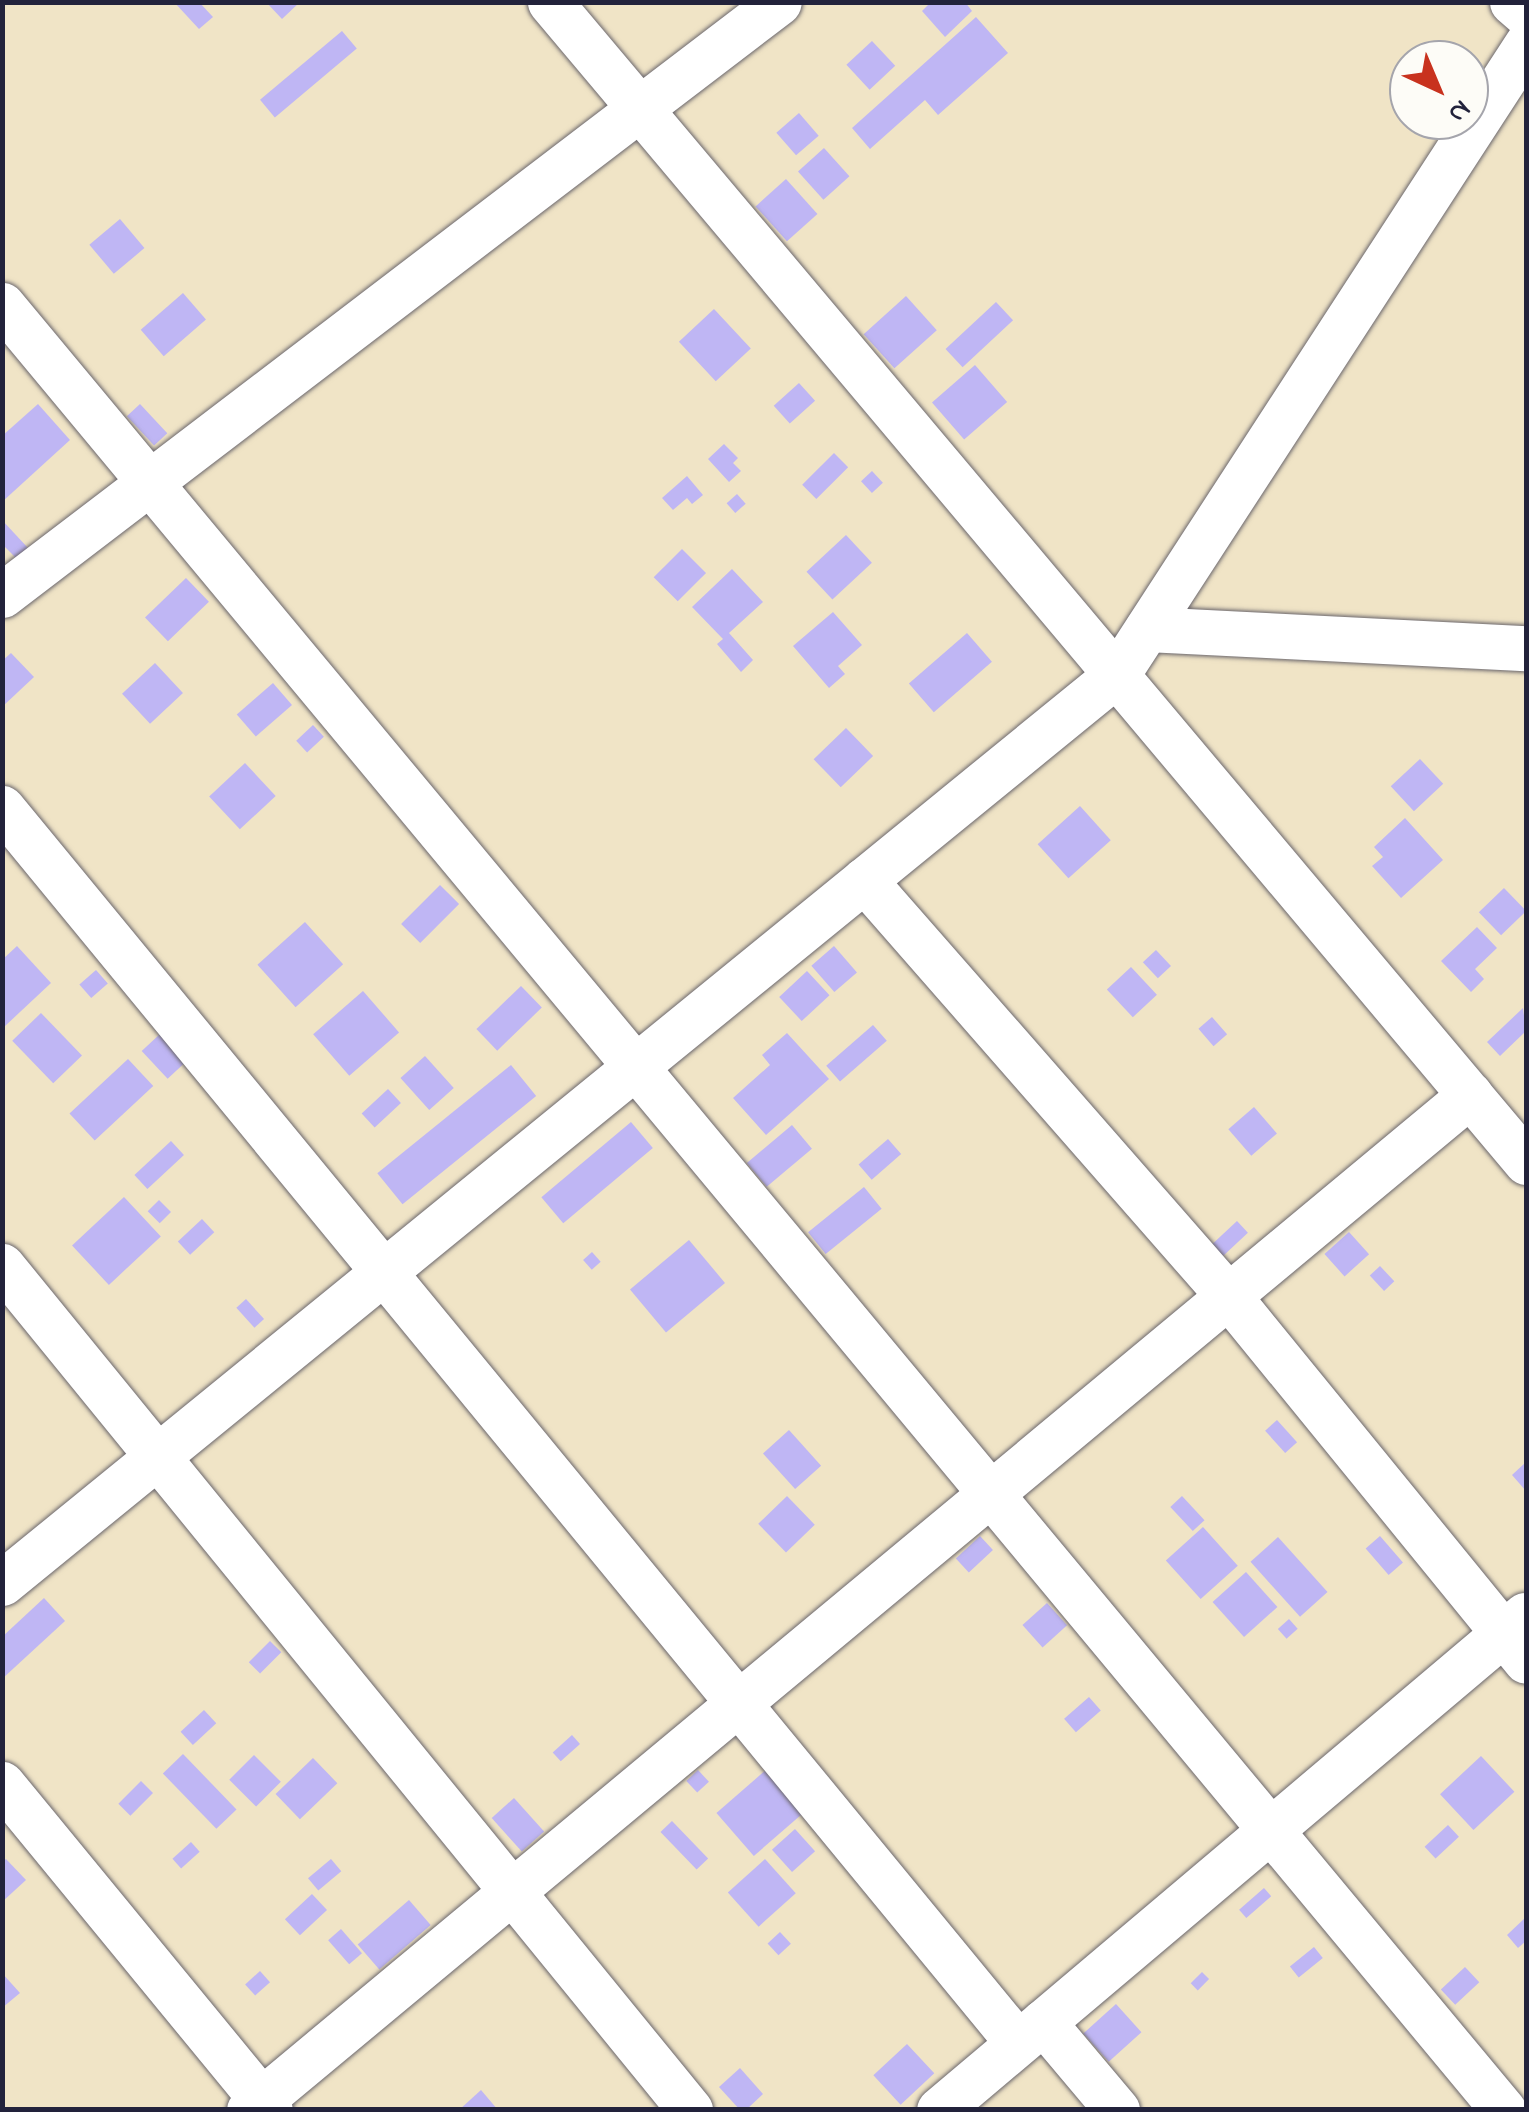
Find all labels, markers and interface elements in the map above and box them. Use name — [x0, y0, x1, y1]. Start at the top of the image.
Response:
north arrow — [1389, 40, 1489, 140]
text: N — [1438, 89, 1480, 132]

